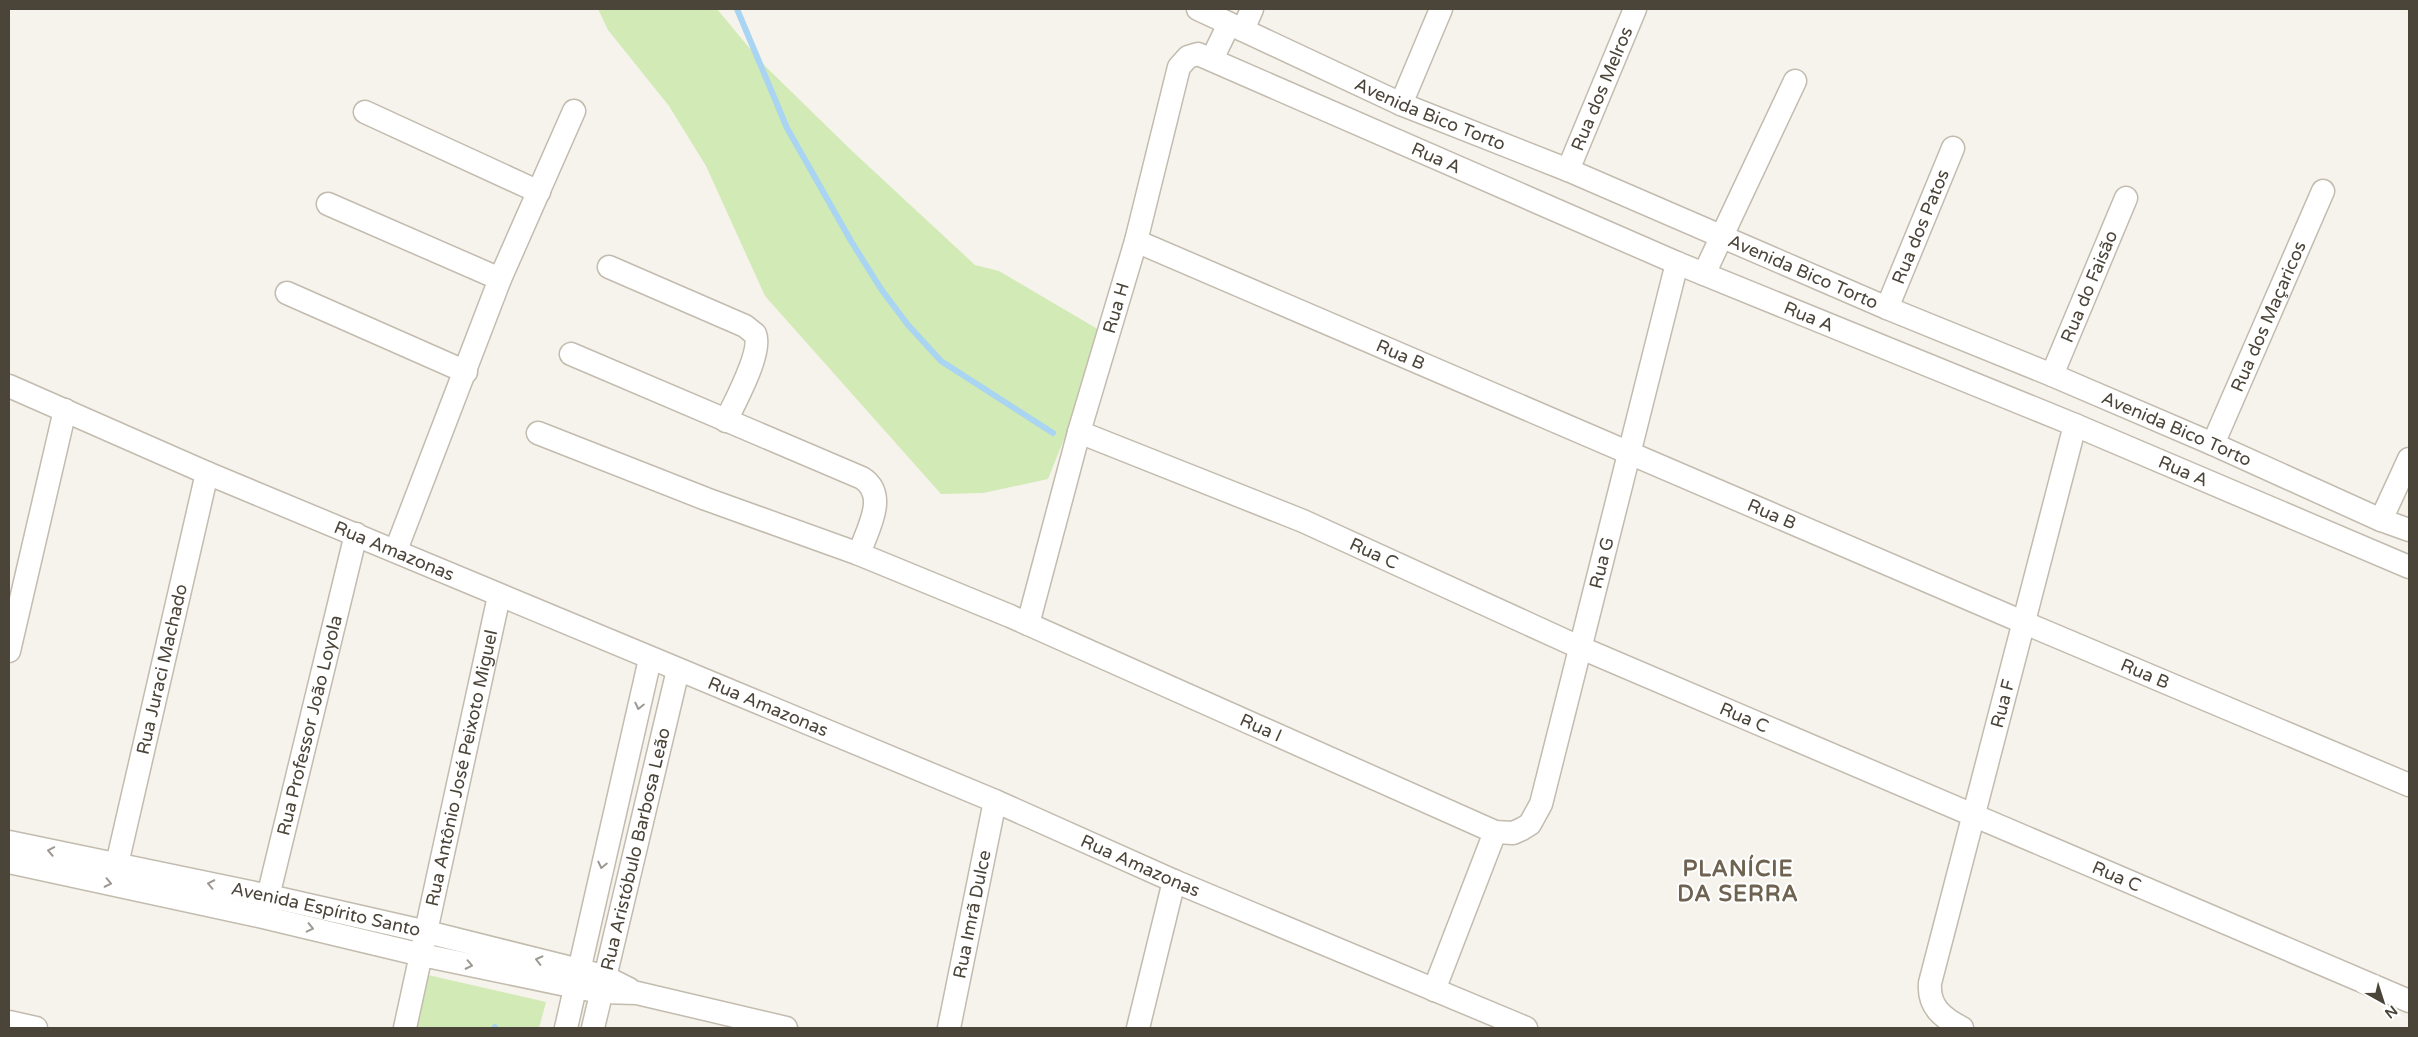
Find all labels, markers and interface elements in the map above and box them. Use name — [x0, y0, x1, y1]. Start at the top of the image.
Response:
street label: Rua dos Melros — [1566, 23, 1637, 154]
street label: Avenida Bico Torto — [1351, 73, 1509, 155]
street label: Rua A — [1408, 137, 1464, 178]
street label: Rua dos Patos — [1887, 166, 1954, 287]
street label: Rua do Faisão — [2056, 227, 2122, 346]
street label: Avenida Bico Torto — [1725, 230, 1882, 314]
street label: Rua dos Maçaricos — [2226, 238, 2311, 395]
street label: Rua H — [1098, 280, 1134, 336]
street label: Rua A — [1781, 297, 1837, 337]
street label: Rua B — [1373, 335, 1428, 375]
street label: Avenida Bico Torto — [2098, 387, 2255, 471]
street label: Rua A — [2155, 451, 2211, 491]
street label: Rua B — [1744, 494, 1800, 534]
street label: Rua Amazonas — [331, 516, 458, 586]
street label: Rua C — [1346, 533, 1402, 574]
street label: Rua G — [1585, 535, 1619, 591]
street label: Rua Juraci Machado — [132, 582, 192, 756]
street label: Rua Professor João Loyola — [272, 613, 347, 838]
street label: Rua Antônio José Peixoto Miguel — [421, 628, 502, 908]
street label: Rua B — [2117, 654, 2173, 694]
street label: Rua Amazonas — [705, 672, 831, 741]
street label: Rua F — [1986, 677, 2020, 730]
street label: Rua C — [1716, 697, 1772, 738]
one-way arrow — [634, 702, 645, 711]
street label: Rua I — [1236, 709, 1285, 747]
street label: Rua Aristóbulo Barbosa Leão — [596, 725, 675, 973]
street label: Rua Amazonas — [1077, 830, 1203, 902]
one-way arrow — [47, 846, 56, 856]
street label: Rua Imrã Dulce — [948, 848, 996, 980]
district label: PLANÍCIE DA SERRA — [1677, 854, 1799, 907]
street label: Rua C — [2089, 856, 2145, 896]
one-way arrow — [597, 860, 608, 869]
street label: Avenida Espírito Santo — [229, 877, 423, 941]
one-way arrow — [103, 878, 112, 888]
one-way arrow — [206, 879, 215, 889]
one-way arrow — [306, 922, 315, 933]
one-way arrow — [535, 955, 544, 966]
one-way arrow — [464, 959, 473, 969]
north arrow — [2358, 977, 2408, 1027]
text: N — [2381, 1002, 2401, 1022]

